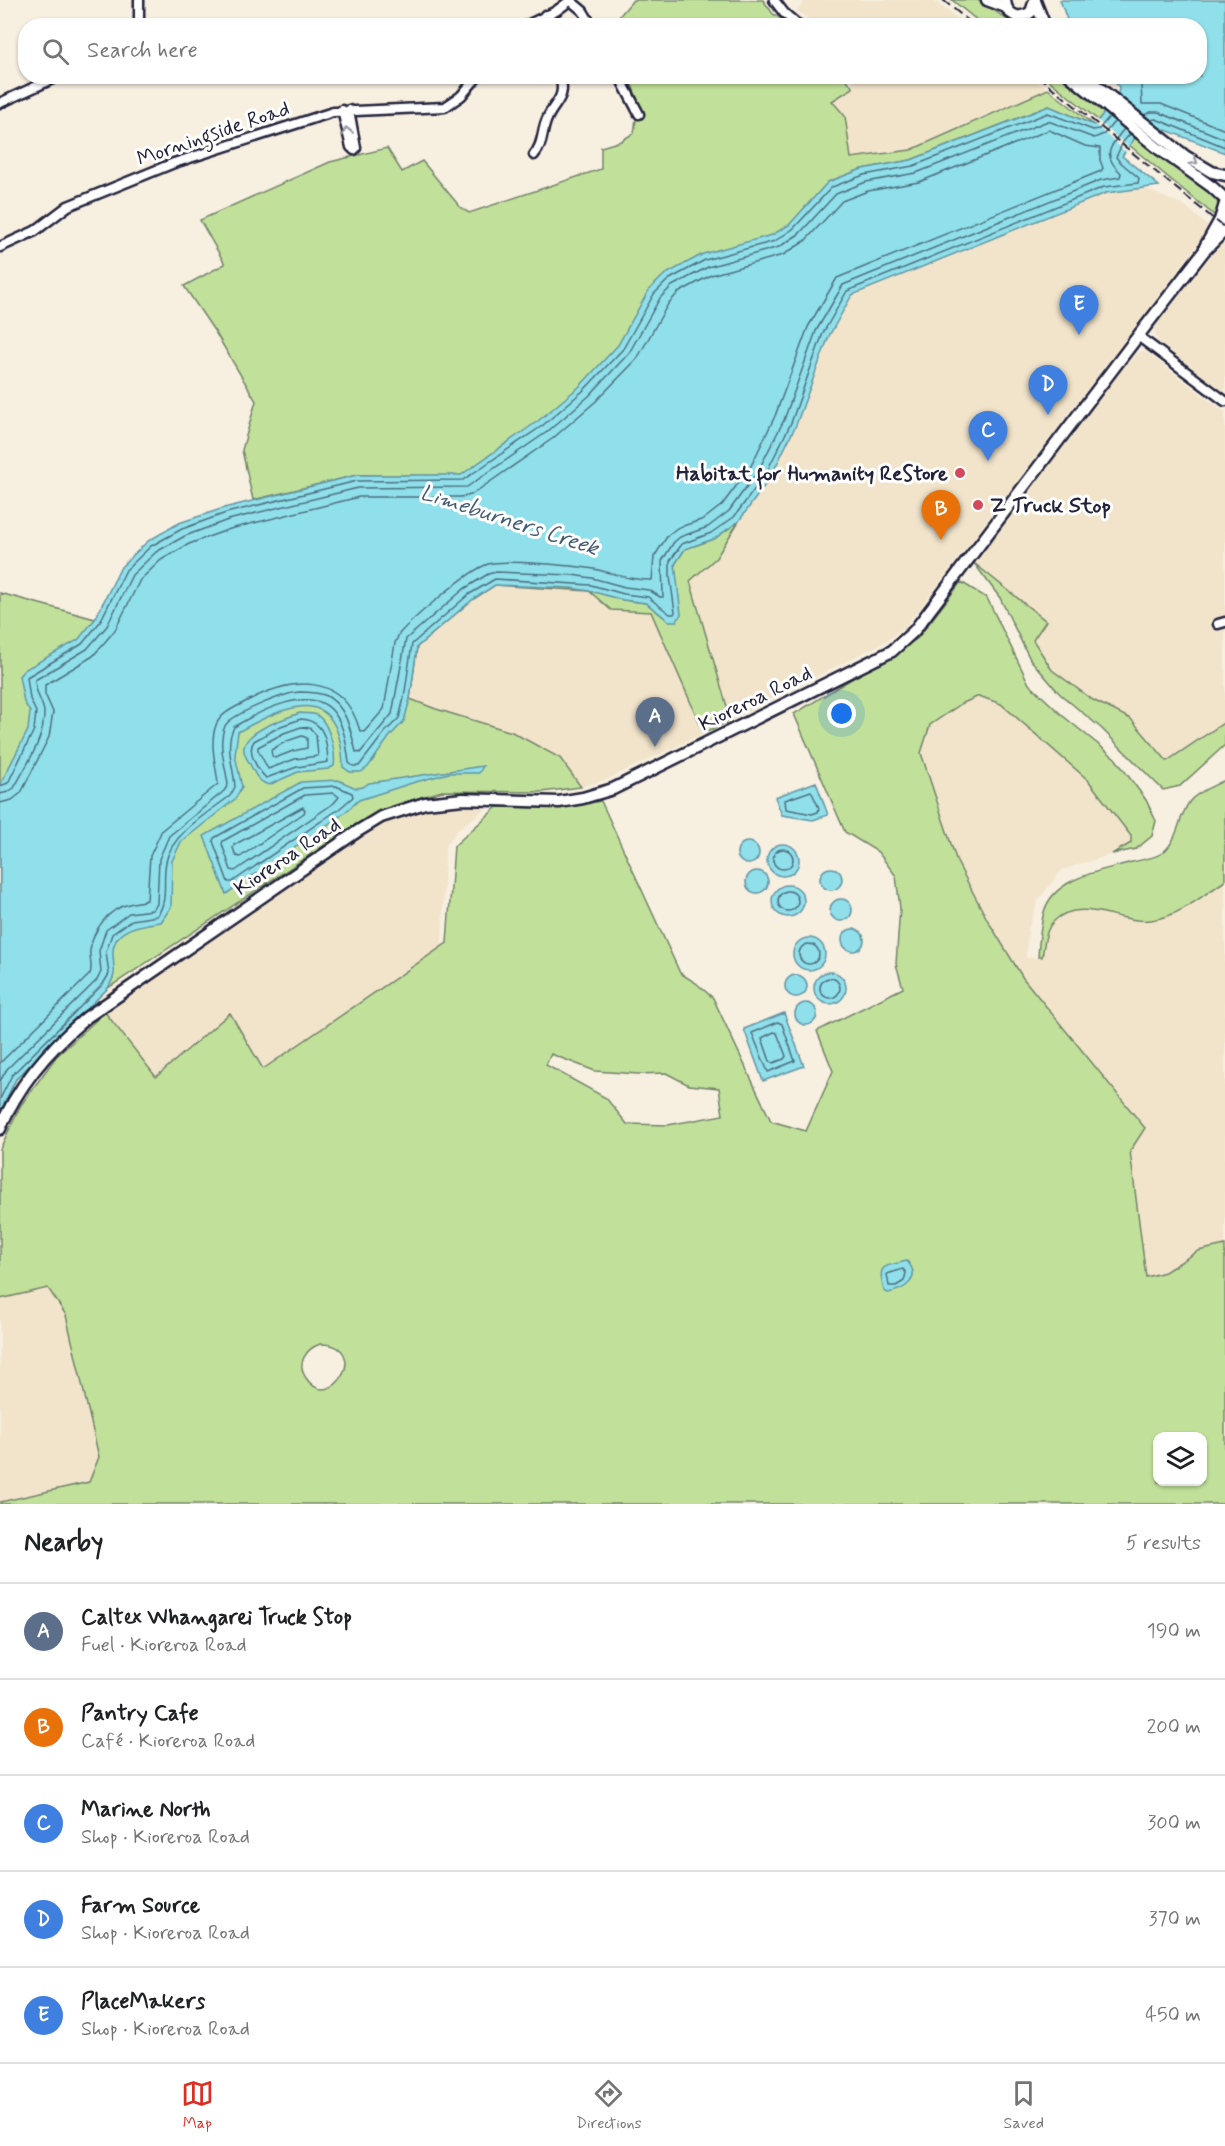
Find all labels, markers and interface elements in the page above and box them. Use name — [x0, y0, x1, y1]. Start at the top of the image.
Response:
search box — [18, 18, 1207, 84]
icon: search — [39, 35, 72, 68]
text: Search here — [87, 37, 198, 65]
street label: Morningside Road — [133, 95, 294, 175]
one-way arrow — [341, 126, 354, 136]
one-way arrow — [1188, 154, 1198, 166]
pin: E — [1060, 286, 1098, 335]
pin: D — [1028, 366, 1068, 415]
pin: C — [968, 412, 1008, 461]
place label: Habitat for Humanity ReStore — [676, 460, 948, 490]
marker: Habitat for Humanity ReStore — [953, 466, 967, 480]
water label: Limeburners Creek — [417, 479, 604, 563]
pin: B — [922, 490, 960, 540]
place label: Z Truck Stop — [990, 492, 1111, 520]
marker: Z Truck Stop — [971, 498, 985, 512]
street label: Kioreroa Road — [694, 659, 817, 738]
pin: A — [636, 698, 674, 747]
your location — [827, 699, 856, 728]
street label: Kioreroa Road — [229, 811, 346, 903]
map controls — [1153, 1432, 1207, 1486]
button: layers — [1153, 1432, 1207, 1486]
text: Nearby — [24, 1526, 103, 1560]
text: 5 results — [1126, 1530, 1201, 1557]
text: Caltex Whangarei Truck Stop — [81, 1604, 352, 1632]
text: A — [37, 1618, 50, 1645]
text: 190 m — [1147, 1618, 1201, 1645]
text: Fuel · Kioreroa Road — [81, 1632, 247, 1659]
text: Pantry Cafe — [81, 1700, 199, 1728]
text: B — [37, 1714, 50, 1741]
text: 200 m — [1146, 1714, 1201, 1741]
text: Café · Kioreroa Road — [81, 1728, 255, 1755]
text: Marine North — [81, 1796, 210, 1824]
text: C — [36, 1810, 51, 1837]
text: 300 m — [1147, 1810, 1201, 1837]
text: Shop · Kioreroa Road — [81, 1824, 250, 1851]
text: Farm Source — [81, 1892, 200, 1920]
text: D — [37, 1906, 50, 1933]
text: 370 m — [1149, 1906, 1201, 1933]
text: Shop · Kioreroa Road — [81, 1920, 250, 1947]
text: PlaceMakers — [81, 1988, 205, 2016]
text: E — [38, 2002, 49, 2029]
text: 450 m — [1145, 2002, 1201, 2029]
text: Shop · Kioreroa Road — [81, 2016, 250, 2043]
tab: Map — [181, 2077, 214, 2134]
tab: Directions — [576, 2077, 642, 2134]
tab: Saved — [1004, 2077, 1044, 2134]

